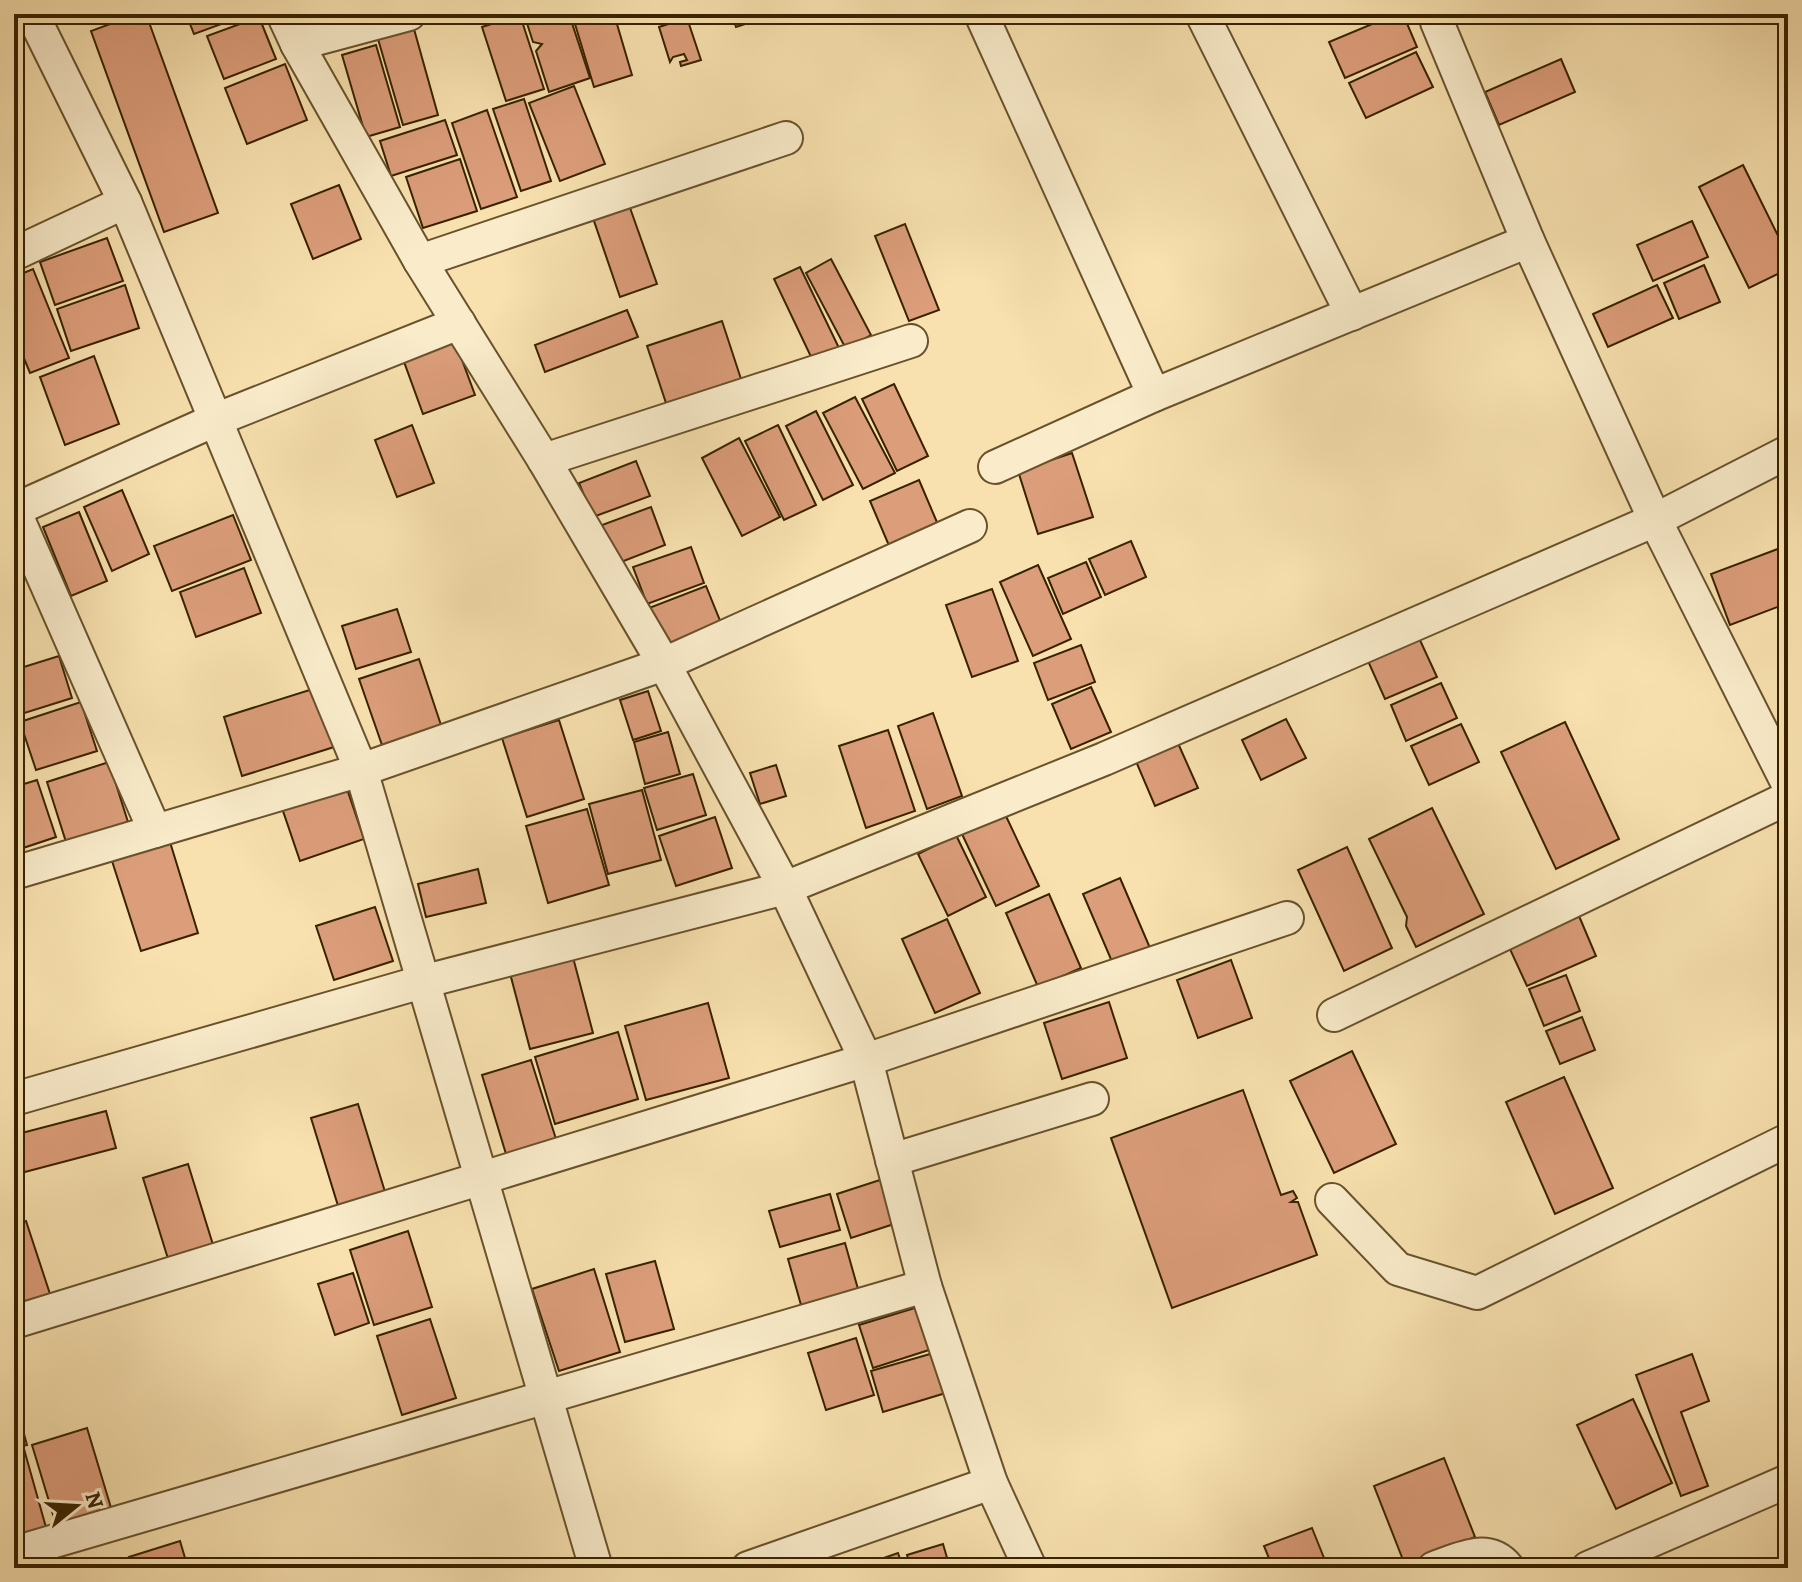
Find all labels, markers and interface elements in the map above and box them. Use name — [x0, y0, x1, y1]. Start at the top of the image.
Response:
north arrow — [36, 1466, 116, 1546]
text: N — [77, 1488, 111, 1512]

